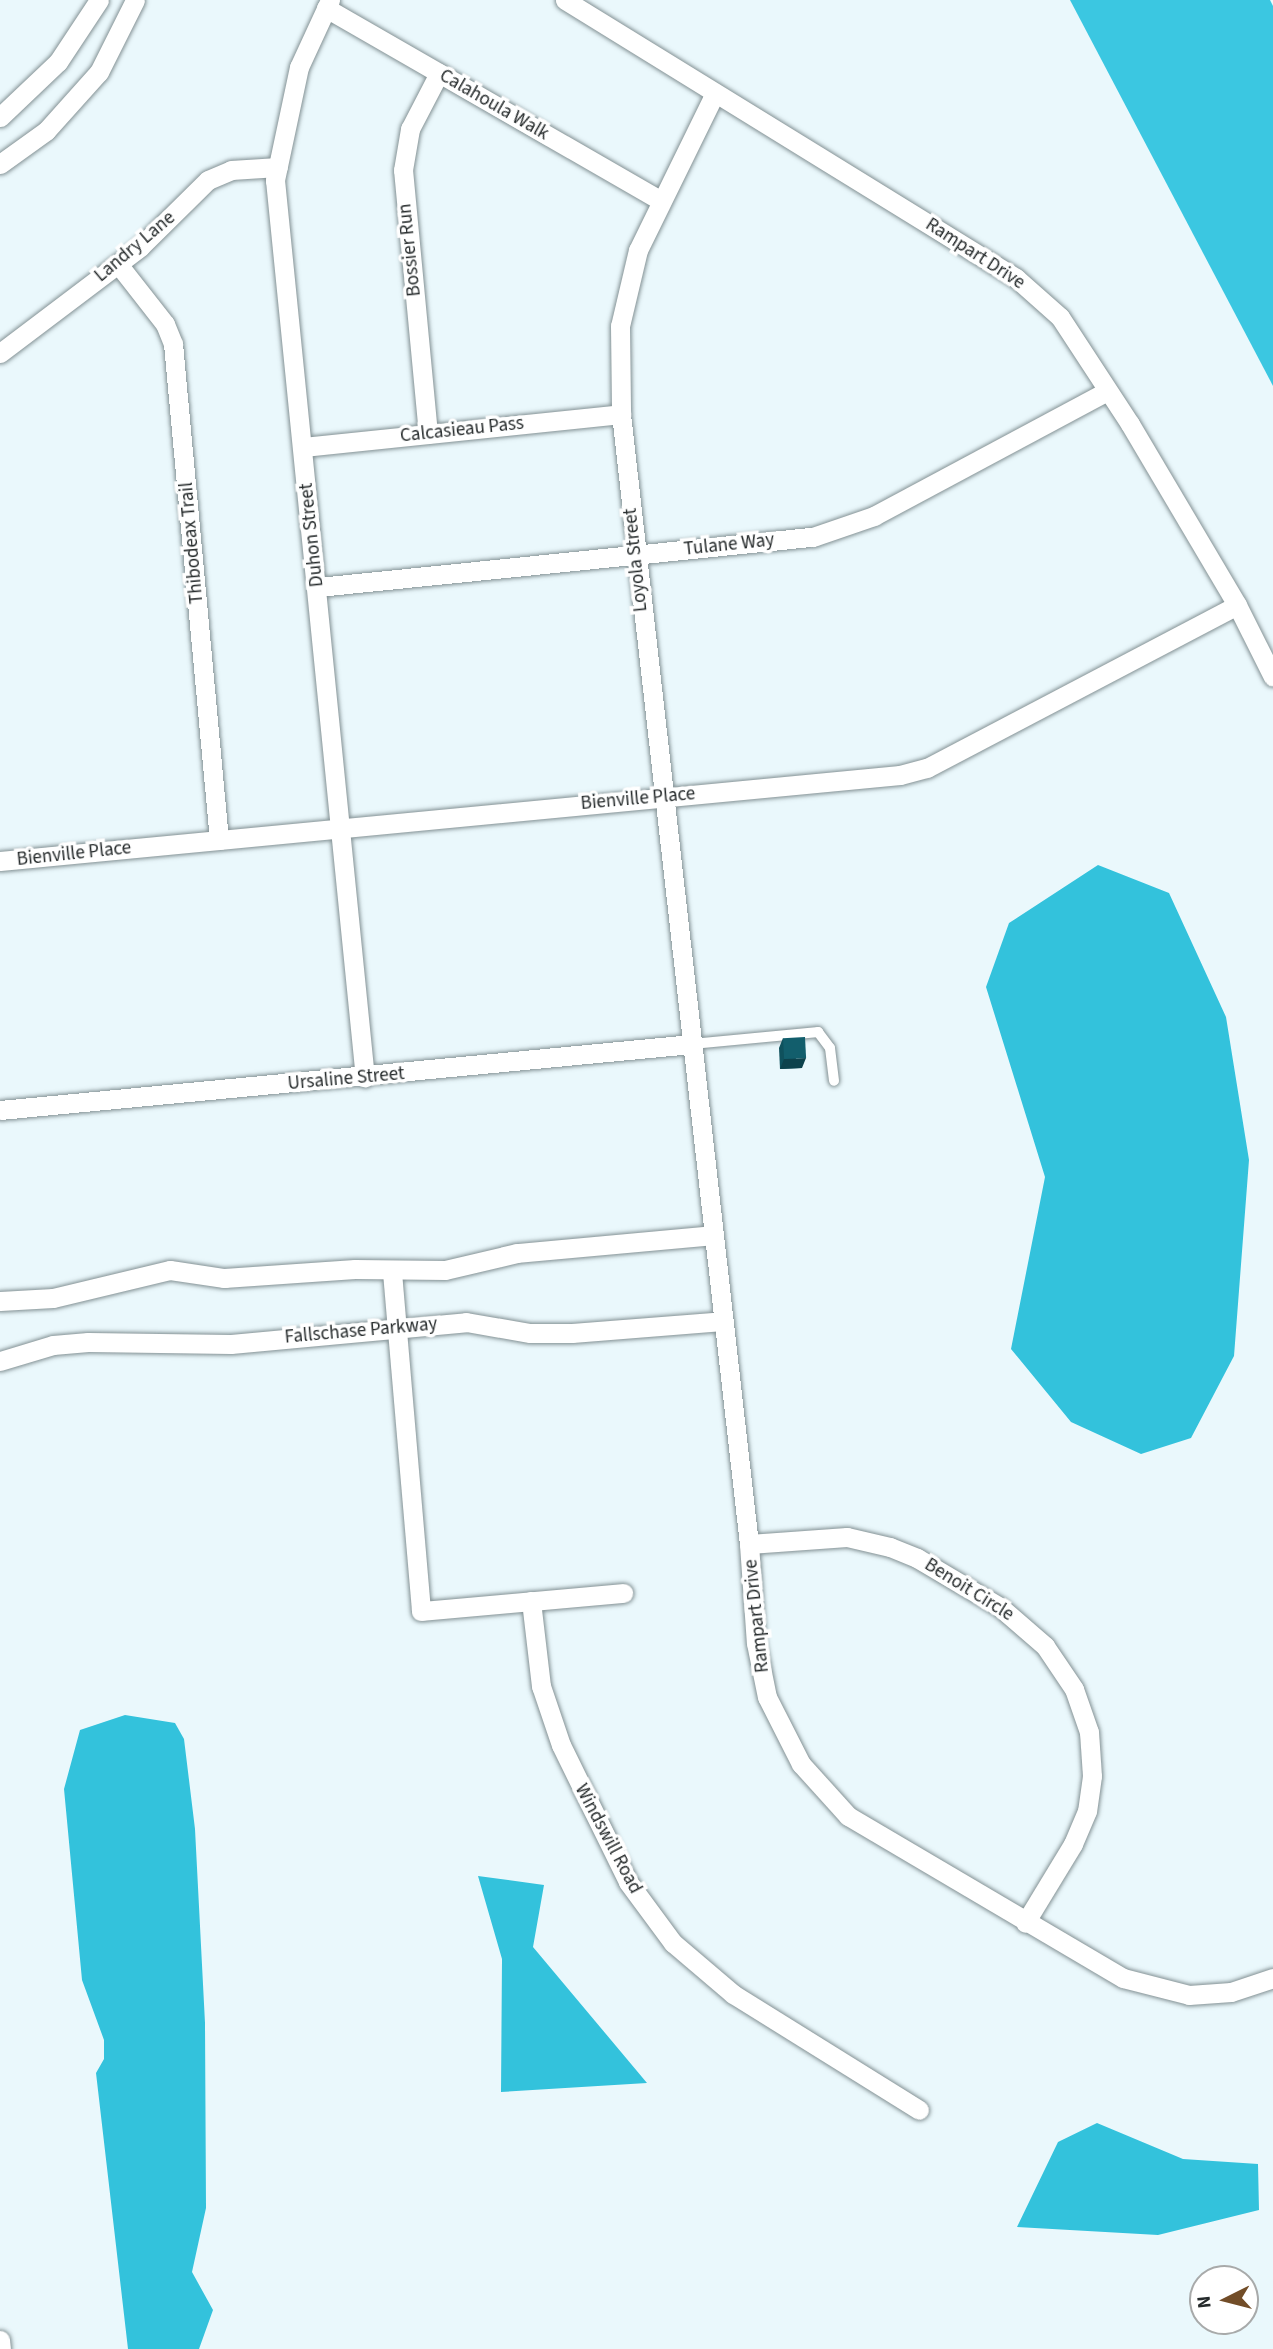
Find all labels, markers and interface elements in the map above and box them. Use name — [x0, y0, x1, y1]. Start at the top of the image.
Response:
street label: Calahoula Walk — [435, 65, 553, 145]
street label: Bossier Run — [394, 202, 426, 298]
street label: Landry Lane — [90, 207, 180, 287]
street label: Rampart Drive — [921, 213, 1029, 295]
street label: Calcasieau Pass — [399, 412, 525, 448]
street label: Thibodeax Trail — [175, 481, 209, 605]
street label: Duhon Street — [295, 482, 329, 588]
street label: Loyola Street — [619, 507, 653, 613]
street label: Tulane Way — [683, 529, 775, 561]
street label: Bienville Place — [580, 783, 696, 815]
street label: Bienville Place — [16, 837, 132, 871]
street label: Ursaline Street — [287, 1063, 405, 1095]
street label: Fallschase Parkway — [284, 1313, 438, 1349]
street label: Benoit Circle — [920, 1554, 1018, 1626]
street label: Rampart Drive — [740, 1558, 774, 1674]
street label: Windswill Road — [570, 1780, 646, 1898]
north arrow — [1189, 2265, 1259, 2335]
text: N — [1191, 2294, 1219, 2310]

